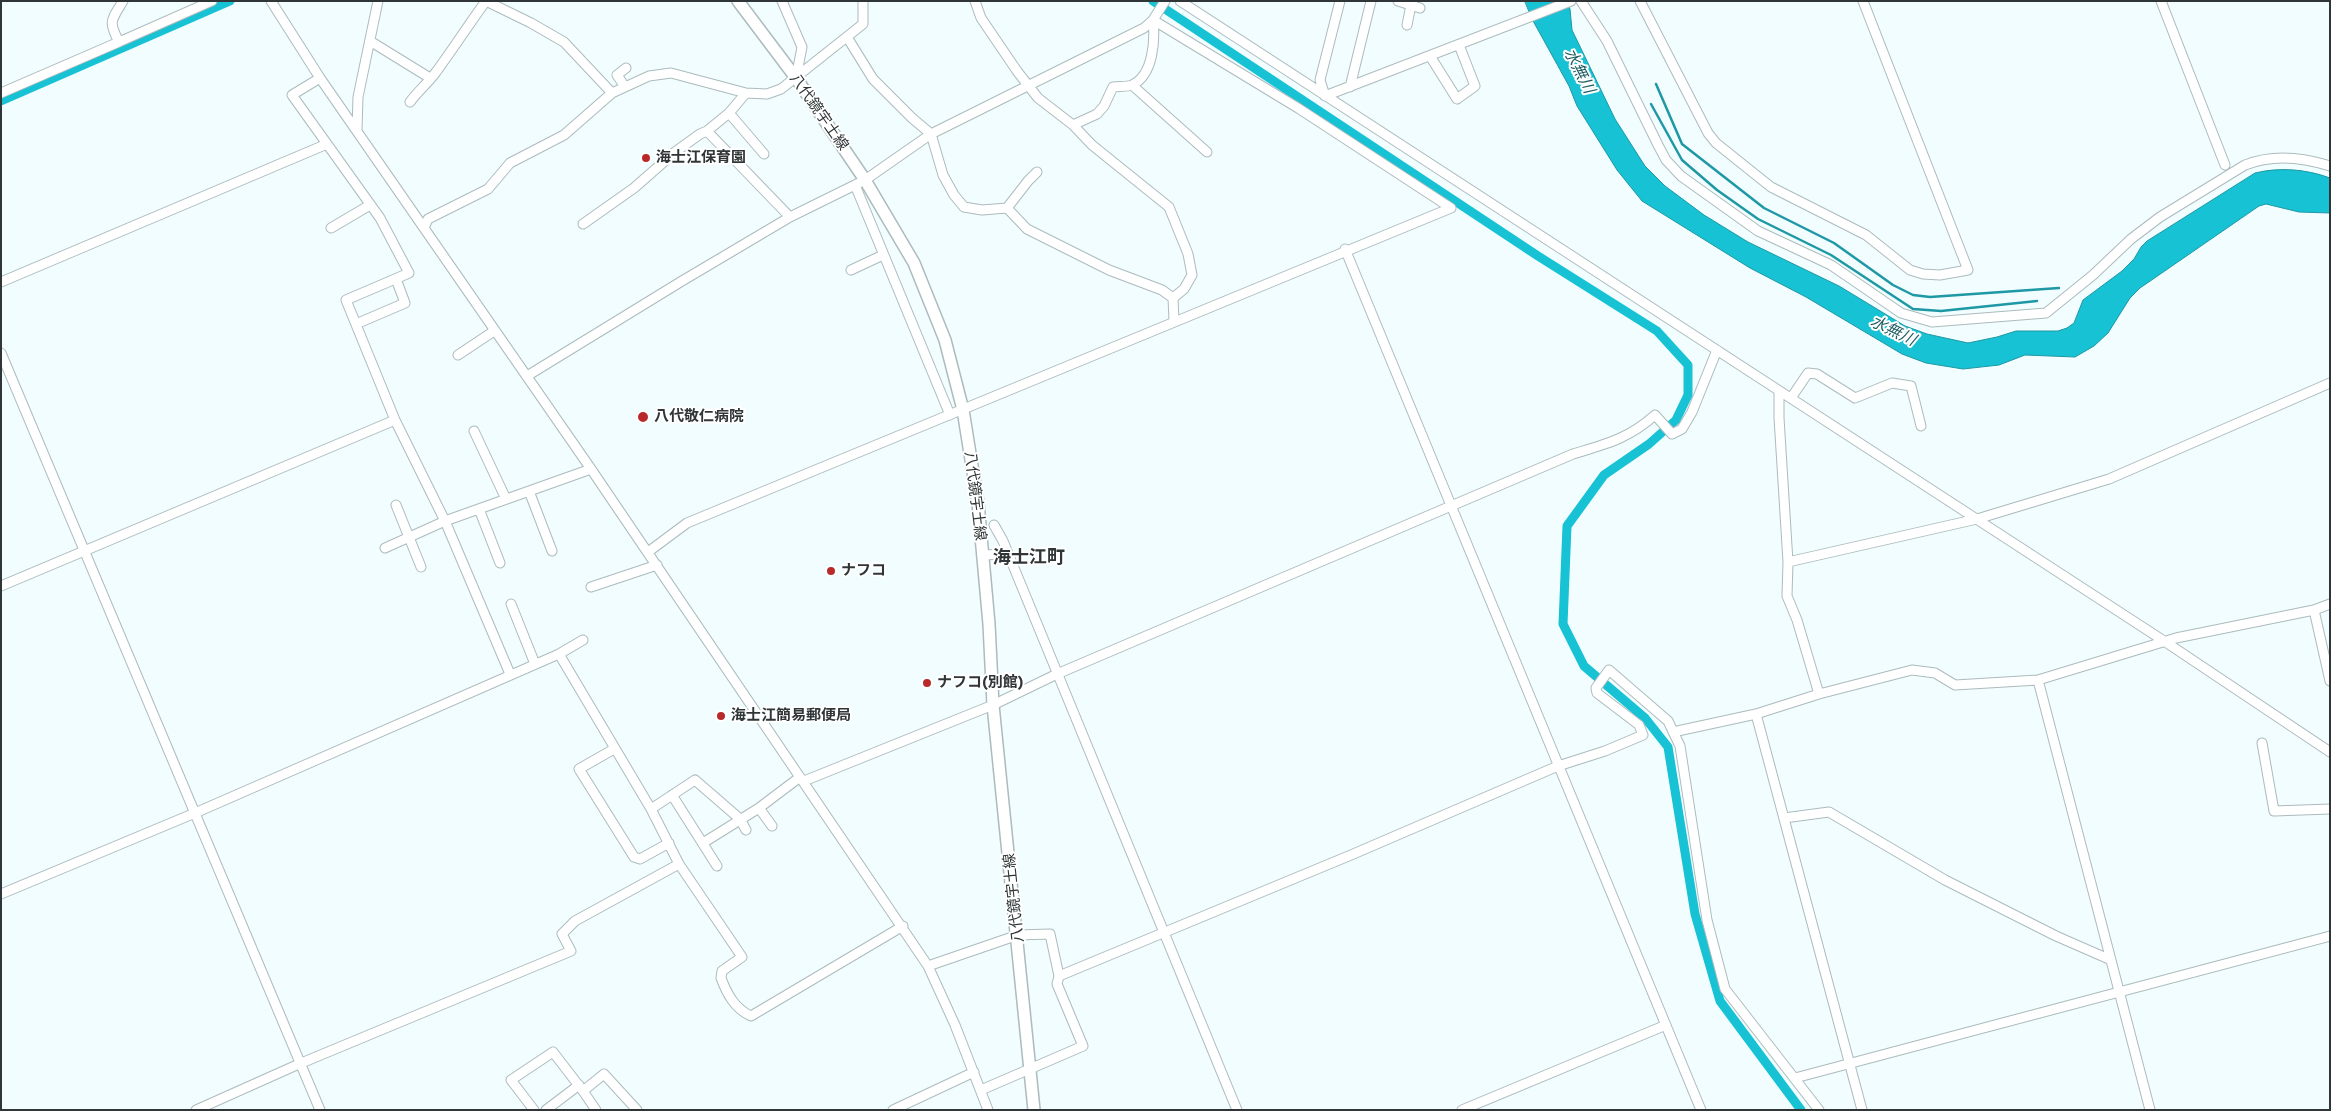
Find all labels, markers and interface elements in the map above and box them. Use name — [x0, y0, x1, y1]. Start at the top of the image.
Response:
water label: 水無川 — [1560, 45, 1598, 97]
street label: 八代鏡宇土線 — [786, 70, 852, 154]
place label: 海士江保育園 — [656, 149, 746, 167]
marker: 海士江保育園 — [640, 152, 652, 164]
water label: 水無川 — [1867, 312, 1919, 350]
place label: 八代敬仁病院 — [654, 408, 744, 426]
marker: 八代敬仁病院 — [636, 410, 650, 424]
street label: 八代鏡宇土線 — [961, 450, 989, 542]
district label: 海士江町 — [993, 547, 1065, 569]
place label: ナフコ — [841, 562, 886, 580]
marker: ナフコ — [825, 565, 837, 577]
place label: ナフコ(別館) — [937, 674, 1024, 692]
marker: ナフコ(別館) — [921, 677, 933, 689]
place label: 海士江簡易郵便局 — [731, 707, 851, 725]
marker: 海士江簡易郵便局 — [715, 710, 727, 722]
street label: 八代鏡宇土線 — [1000, 852, 1028, 944]

